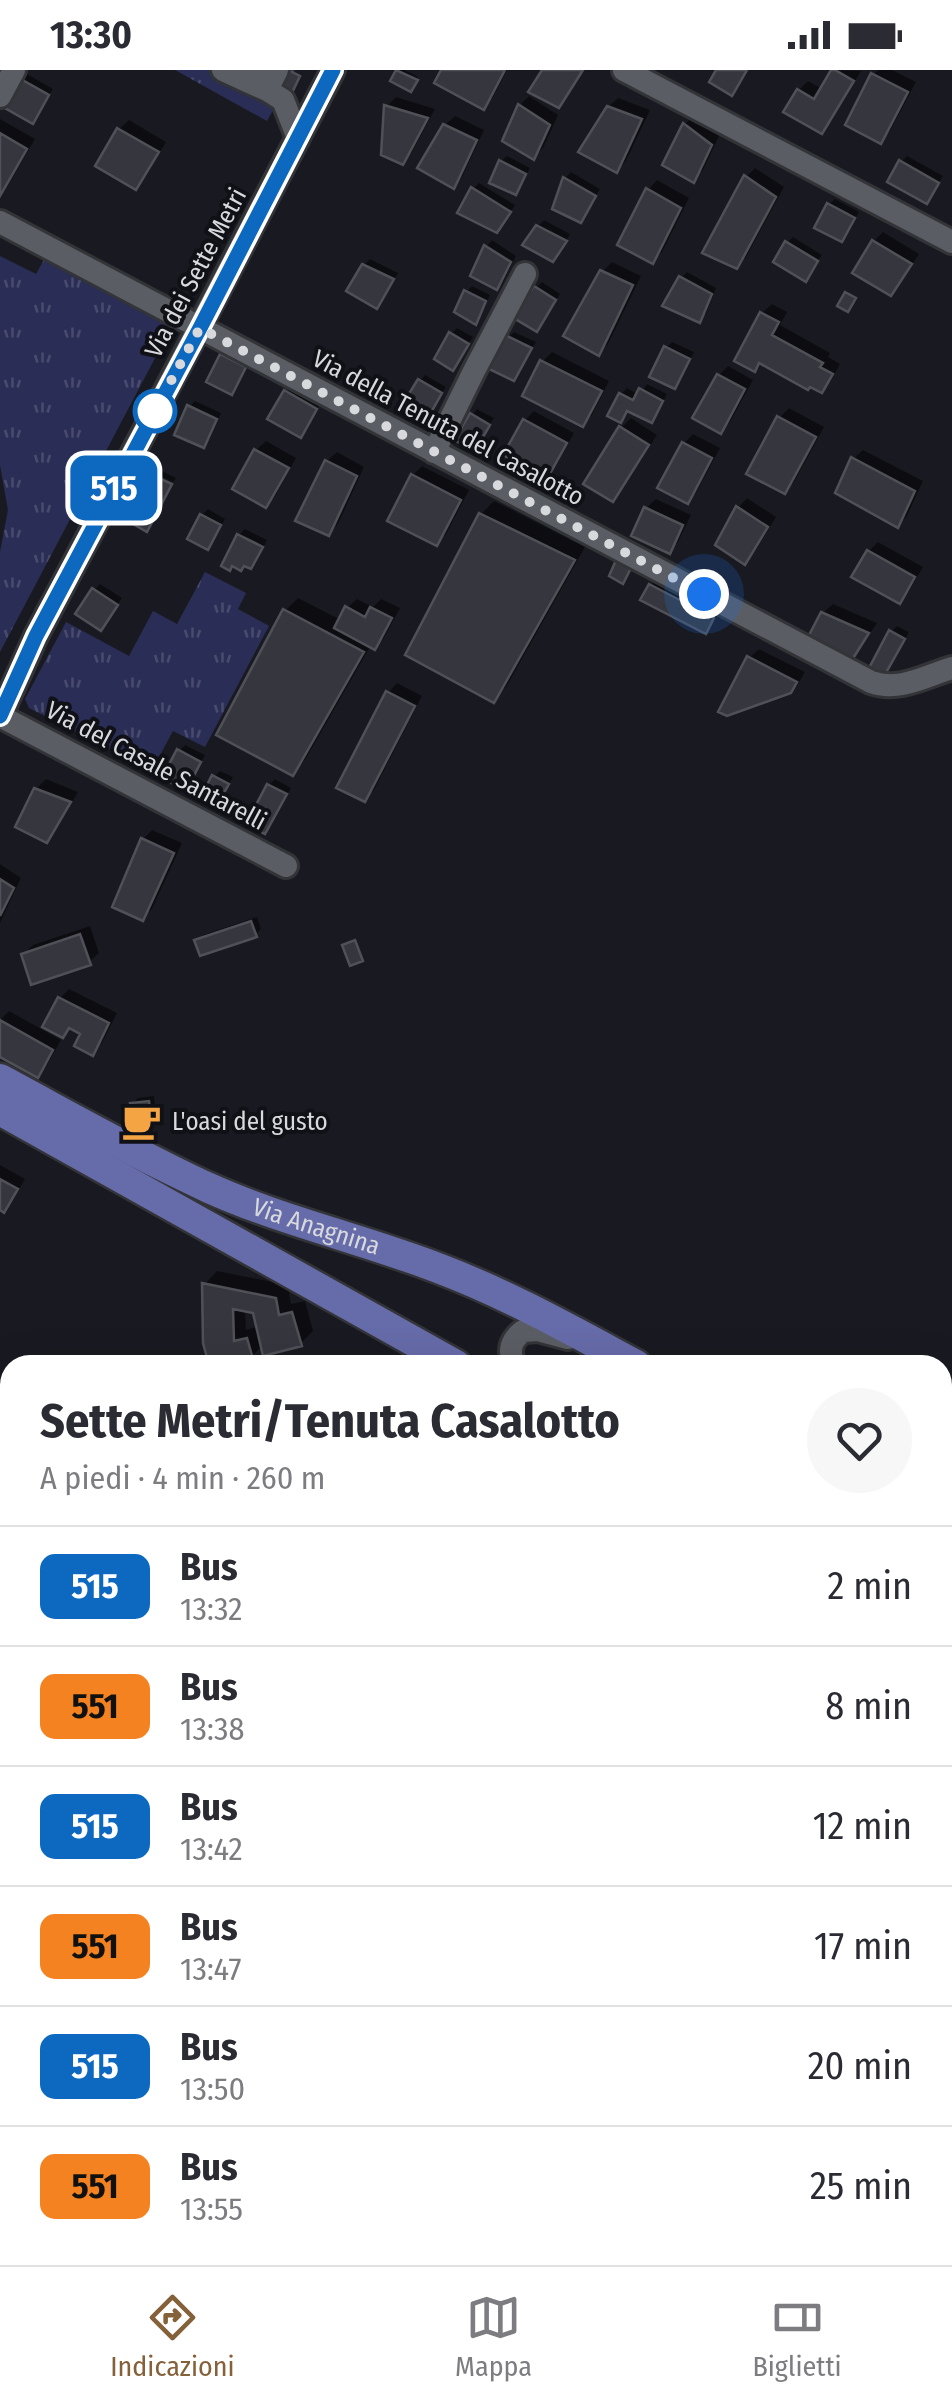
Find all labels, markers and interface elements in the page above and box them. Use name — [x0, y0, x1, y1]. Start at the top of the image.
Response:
text: 13:30 — [50, 12, 132, 58]
street label: Via dei Sette Metri — [139, 183, 253, 363]
street label: Via della Tenuta del Casalotto — [307, 344, 589, 512]
unlabelled marker — [134, 390, 176, 432]
line badge: 515 — [56, 456, 172, 520]
text: 515 — [90, 467, 138, 509]
your location — [679, 569, 729, 619]
street label: Via del Casale Santarelli — [41, 695, 271, 837]
cafe icon: L'oasi del gusto — [121, 1101, 163, 1143]
place label: L'oasi del gusto — [172, 1107, 328, 1137]
street label: Via Anagnina — [248, 1192, 384, 1262]
button: heart — [807, 1388, 912, 1493]
text: Sette Metri/Tenuta Casalotto — [40, 1392, 620, 1450]
text: A piedi · 4 min · 260 m — [40, 1459, 325, 1497]
text: Bus — [180, 1544, 238, 1590]
text: 2 min — [827, 1563, 912, 1609]
text: 515 — [71, 1565, 119, 1607]
text: 13:32 — [180, 1590, 242, 1628]
text: Bus — [180, 1664, 238, 1710]
text: 8 min — [825, 1683, 912, 1729]
text: 551 — [71, 1685, 119, 1727]
text: 13:38 — [180, 1710, 244, 1748]
text: Bus — [180, 1784, 238, 1830]
text: 12 min — [813, 1803, 912, 1849]
text: 515 — [71, 1805, 119, 1847]
text: 13:42 — [180, 1830, 243, 1868]
text: Bus — [180, 1904, 238, 1950]
text: 17 min — [814, 1923, 912, 1969]
text: 551 — [71, 1925, 119, 1967]
text: 13:47 — [180, 1950, 241, 1988]
text: Bus — [180, 2024, 238, 2070]
text: 20 min — [808, 2043, 912, 2089]
text: 515 — [71, 2045, 119, 2087]
text: 13:50 — [180, 2070, 245, 2108]
text: Bus — [180, 2144, 238, 2190]
text: 25 min — [810, 2163, 912, 2209]
text: 551 — [71, 2165, 119, 2207]
text: 13:55 — [180, 2190, 243, 2228]
tab: Indicazioni — [110, 2290, 235, 2383]
tab: Mappa — [455, 2290, 532, 2383]
tab: Biglietti — [753, 2290, 842, 2383]

